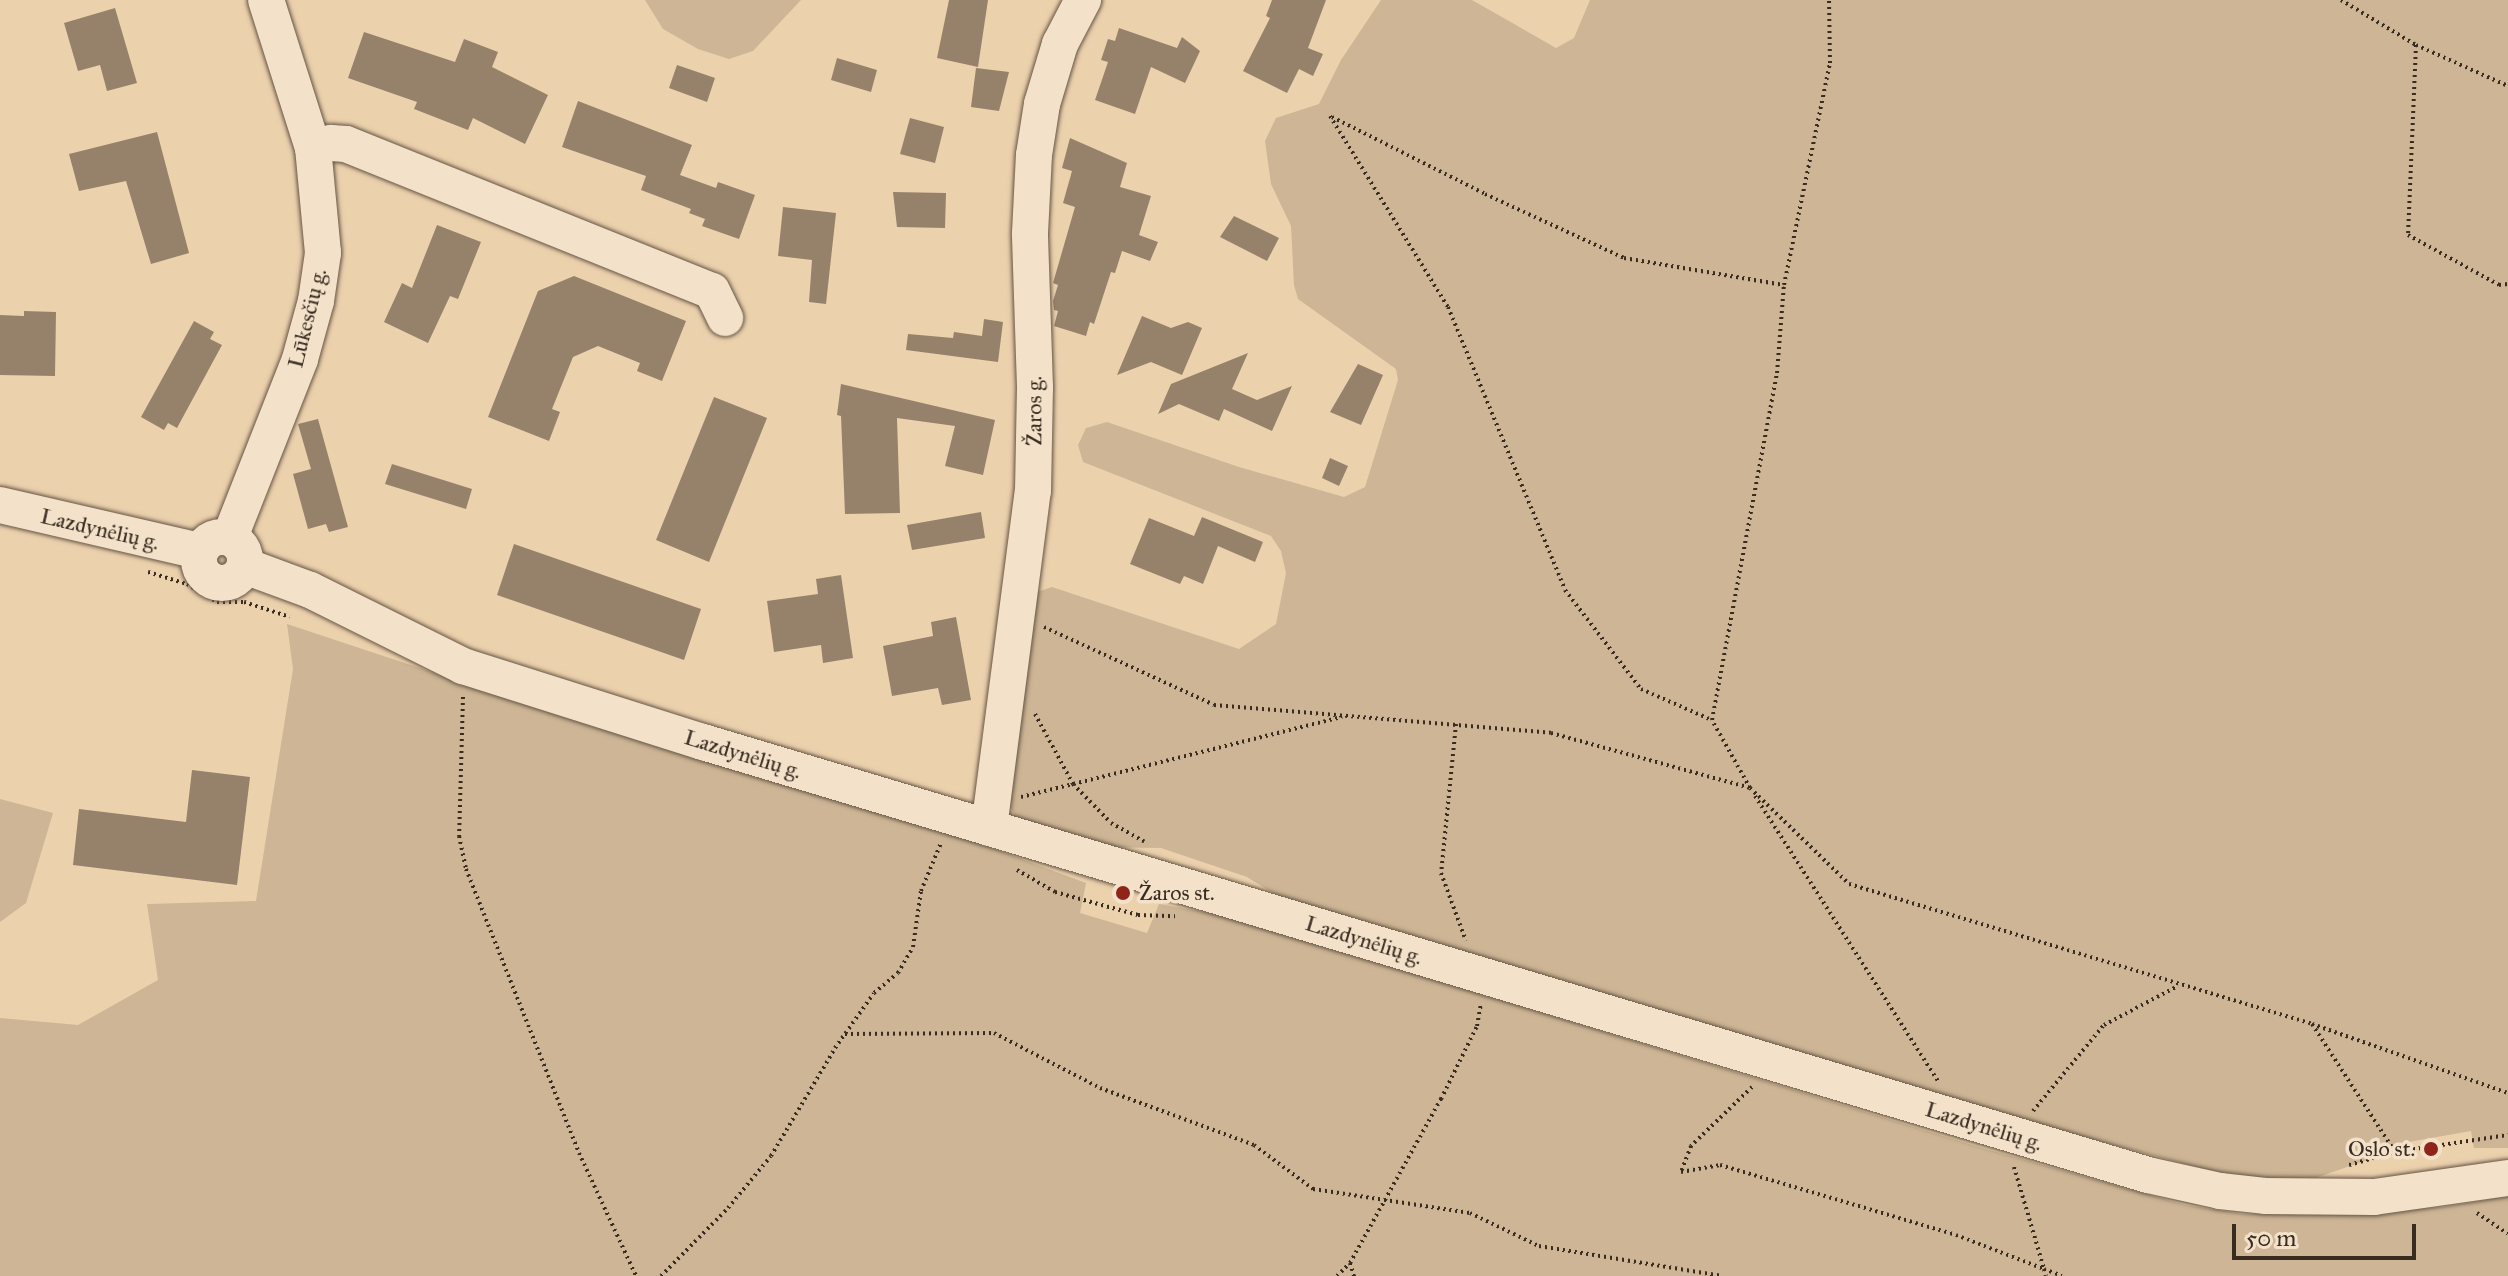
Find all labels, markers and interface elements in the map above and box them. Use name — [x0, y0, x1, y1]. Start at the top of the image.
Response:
street label: Lūkesčių g. — [282, 265, 332, 371]
street label: Žaros g. — [1021, 376, 1047, 446]
street label: Lazdynėlių g. — [38, 503, 162, 555]
street label: Lazdynėlių g. — [681, 724, 805, 784]
place label: Žaros st. — [1139, 880, 1215, 906]
marker: Žaros st. — [1114, 884, 1132, 902]
street label: Lazdynėlių g. — [1302, 910, 1426, 970]
street label: Lazdynėlių g. — [1922, 1096, 2046, 1156]
place label: Oslo st. — [2348, 1136, 2415, 1162]
marker: Oslo st. — [2422, 1140, 2440, 1158]
scale bar — [2236, 1208, 2420, 1258]
text: 50 m — [2246, 1223, 2296, 1253]

